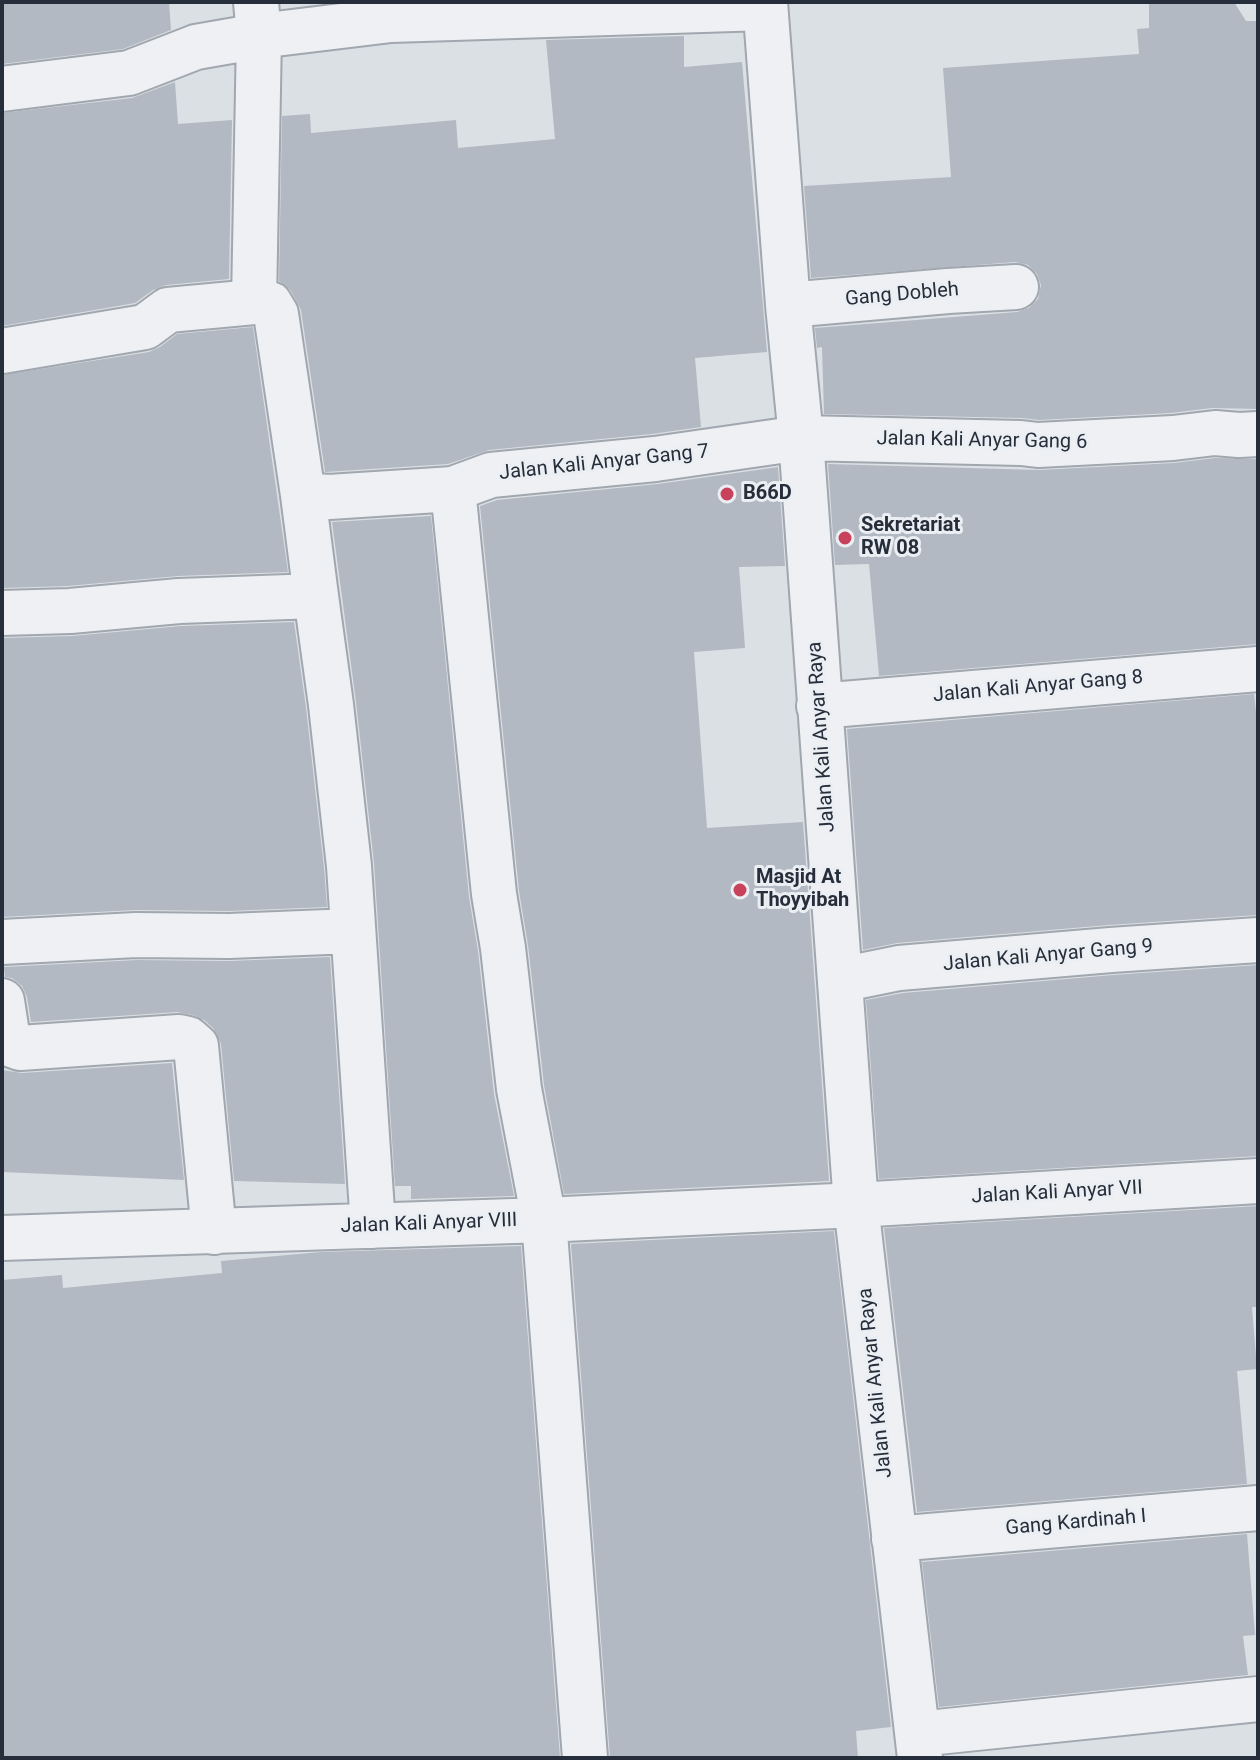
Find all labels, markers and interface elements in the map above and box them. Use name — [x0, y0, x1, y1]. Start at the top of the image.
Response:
street label: Gang Dobleh — [844, 278, 960, 312]
street label: Jalan Kali Anyar Gang 6 — [876, 427, 1088, 455]
street label: Jalan Kali Anyar Gang 7 — [498, 440, 710, 486]
place label: B66D — [743, 482, 792, 506]
marker: B66D — [718, 485, 736, 503]
place label: Sekretariat RW 08 — [861, 514, 960, 561]
marker: Sekretariat RW 08 — [836, 529, 854, 547]
street label: Jalan Kali Anyar Raya — [803, 641, 841, 833]
street label: Jalan Kali Anyar Gang 8 — [932, 666, 1144, 708]
place label: Masjid At Thoyyibah — [756, 866, 849, 913]
marker: Masjid At Thoyyibah — [731, 881, 749, 899]
street label: Jalan Kali Anyar Gang 9 — [942, 935, 1154, 977]
street label: Jalan Kali Anyar VII — [971, 1177, 1143, 1209]
street label: Jalan Kali Anyar VIII — [340, 1209, 518, 1239]
street label: Jalan Kali Anyar Raya — [854, 1287, 898, 1479]
street label: Gang Kardinah I — [1005, 1505, 1147, 1541]

